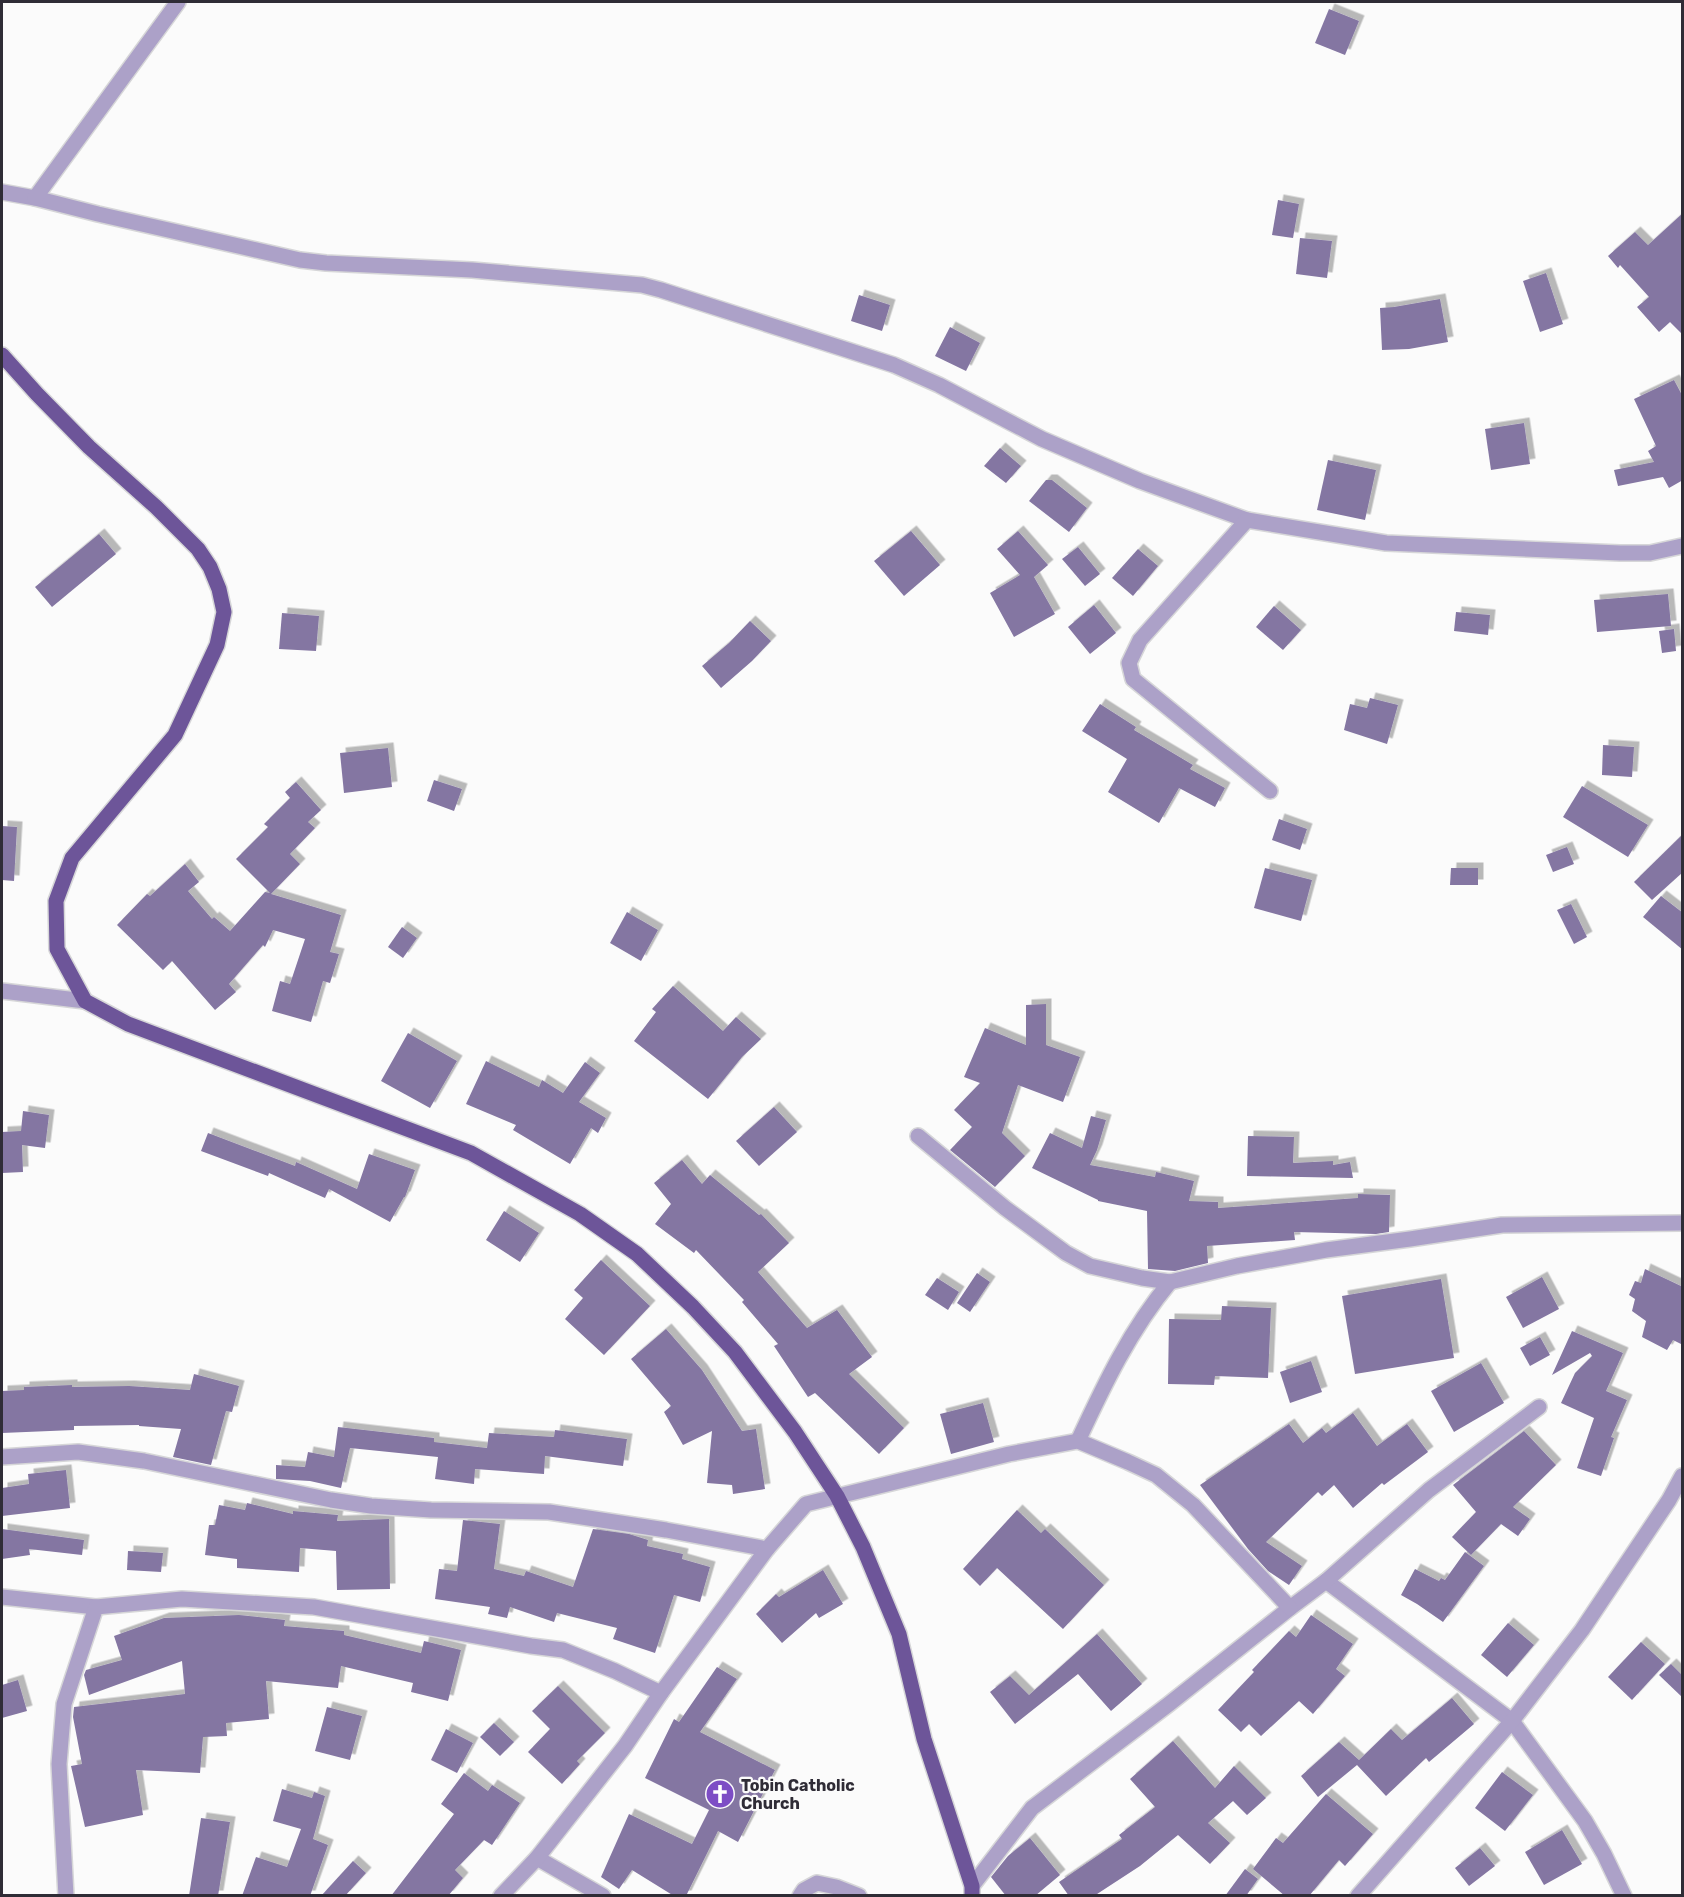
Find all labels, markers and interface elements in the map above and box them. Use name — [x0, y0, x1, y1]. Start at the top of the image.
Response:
place label: Tobin Catholic Church — [741, 1776, 855, 1813]
church icon: Tobin Catholic Church — [704, 1778, 736, 1810]

